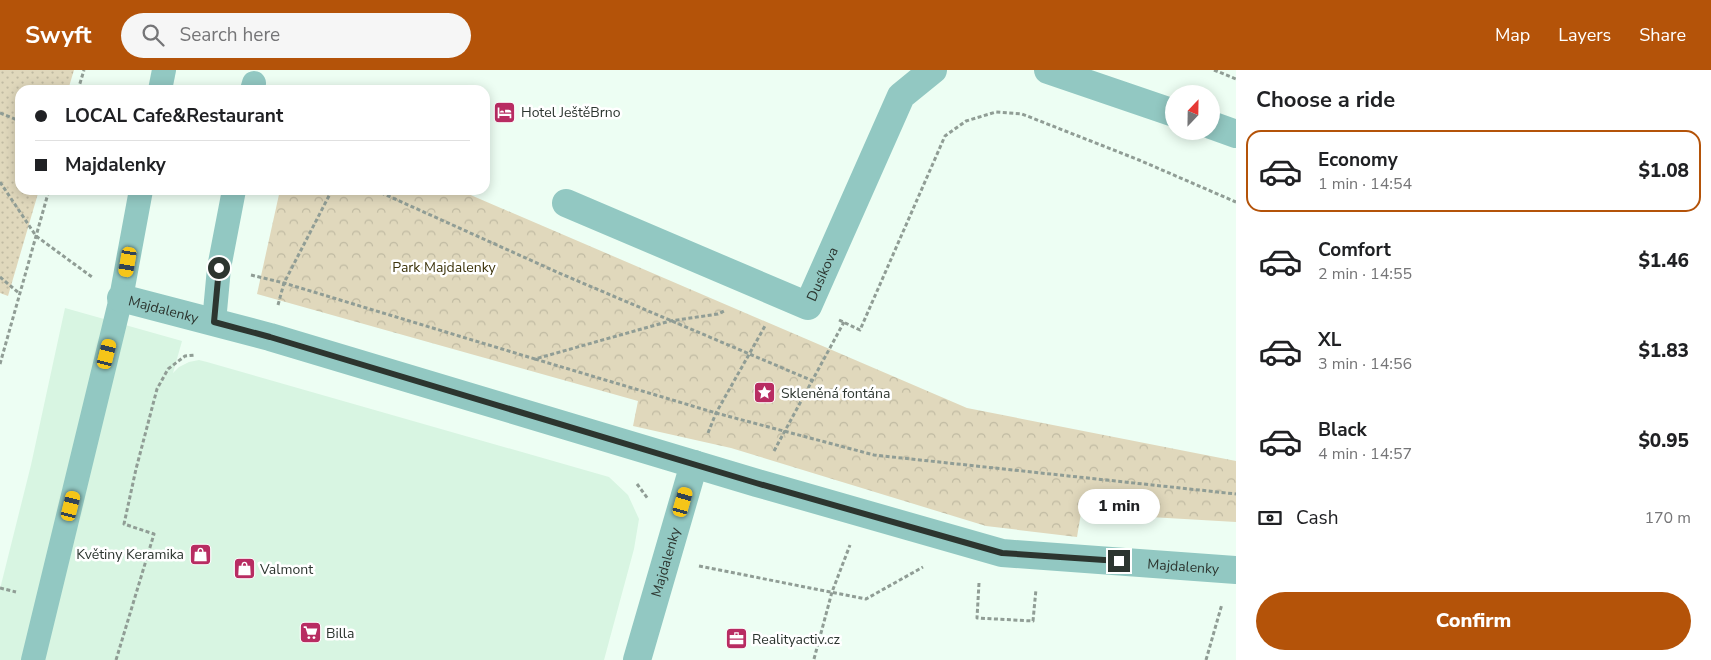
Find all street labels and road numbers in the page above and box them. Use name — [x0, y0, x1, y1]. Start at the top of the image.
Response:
street label: Dusíkova — [802, 244, 843, 304]
street label: Majdalenky — [126, 291, 201, 328]
street label: Majdalenky — [647, 524, 685, 599]
street label: Majdalenky — [1147, 555, 1221, 579]

